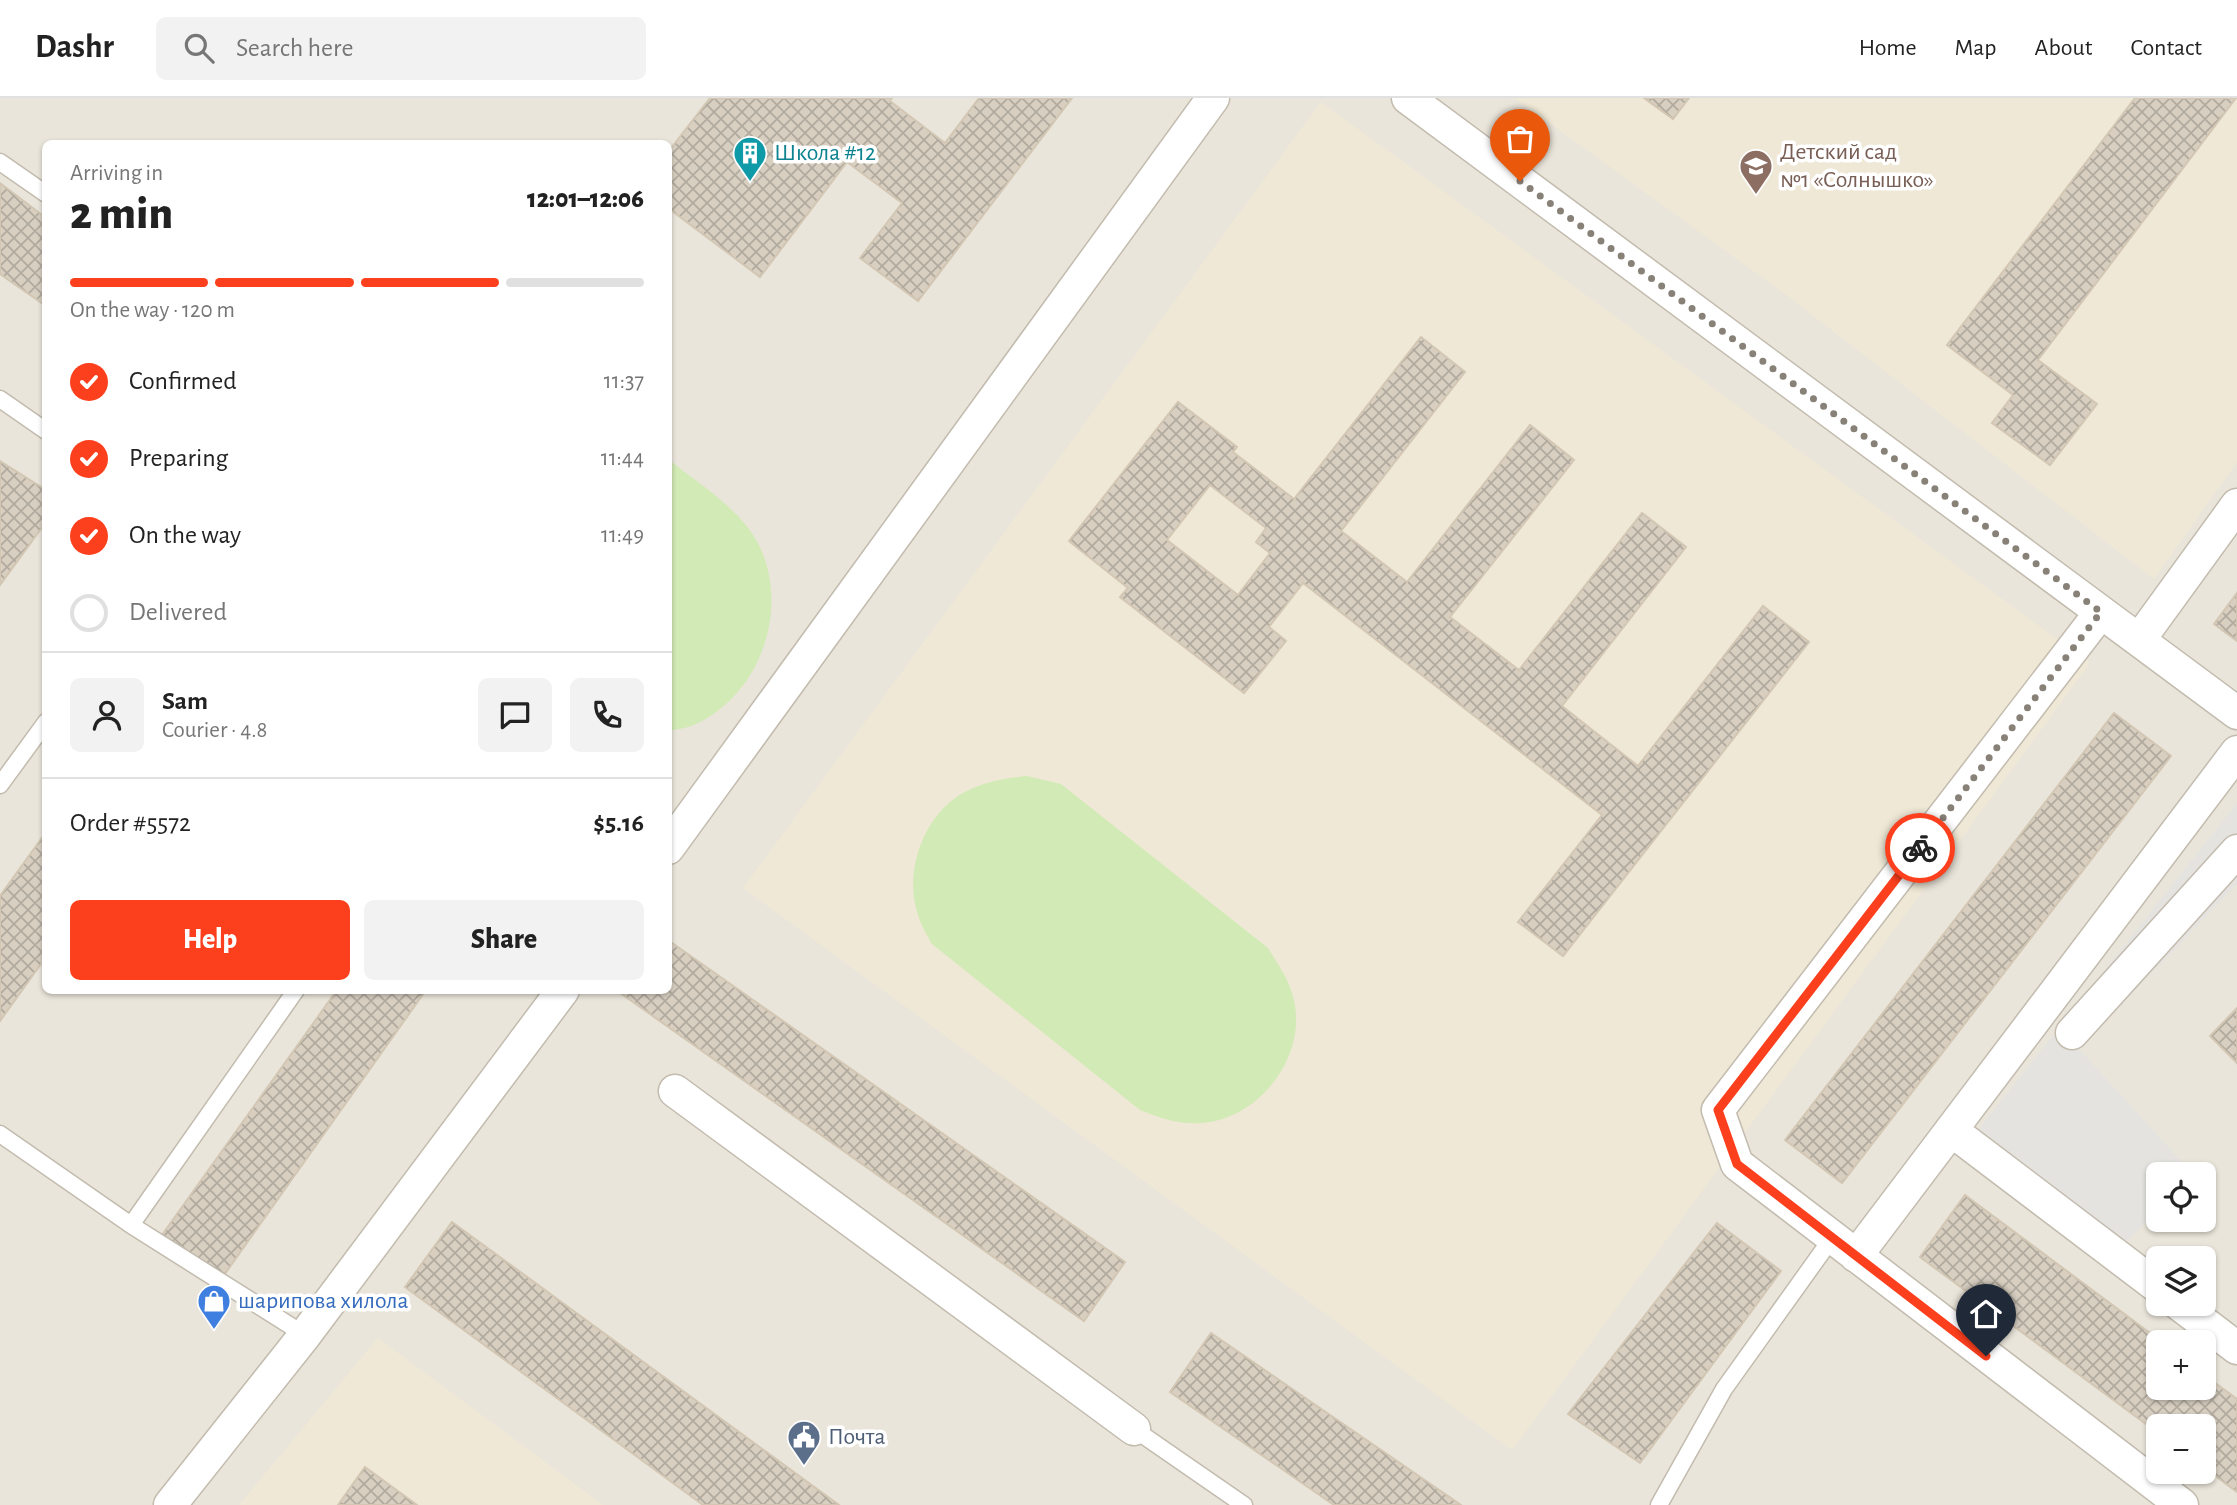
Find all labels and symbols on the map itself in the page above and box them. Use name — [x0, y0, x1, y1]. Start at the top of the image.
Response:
pin — [1490, 109, 1550, 181]
building icon: Школа #12 — [731, 134, 769, 183]
place label: Детский сад №1 «Солнышко» — [1780, 140, 1934, 192]
place label: Школа #12 — [774, 141, 876, 165]
school or university icon: Детский сад №1 «Солнышко» — [1737, 147, 1775, 196]
courier — [1885, 813, 1955, 883]
shop icon: шарипова хилола — [195, 1282, 233, 1331]
pin — [1956, 1284, 2016, 1356]
place label: шарипова хилола — [238, 1289, 409, 1313]
public building icon: Почта — [785, 1418, 823, 1467]
place label: Почта — [828, 1425, 885, 1449]

